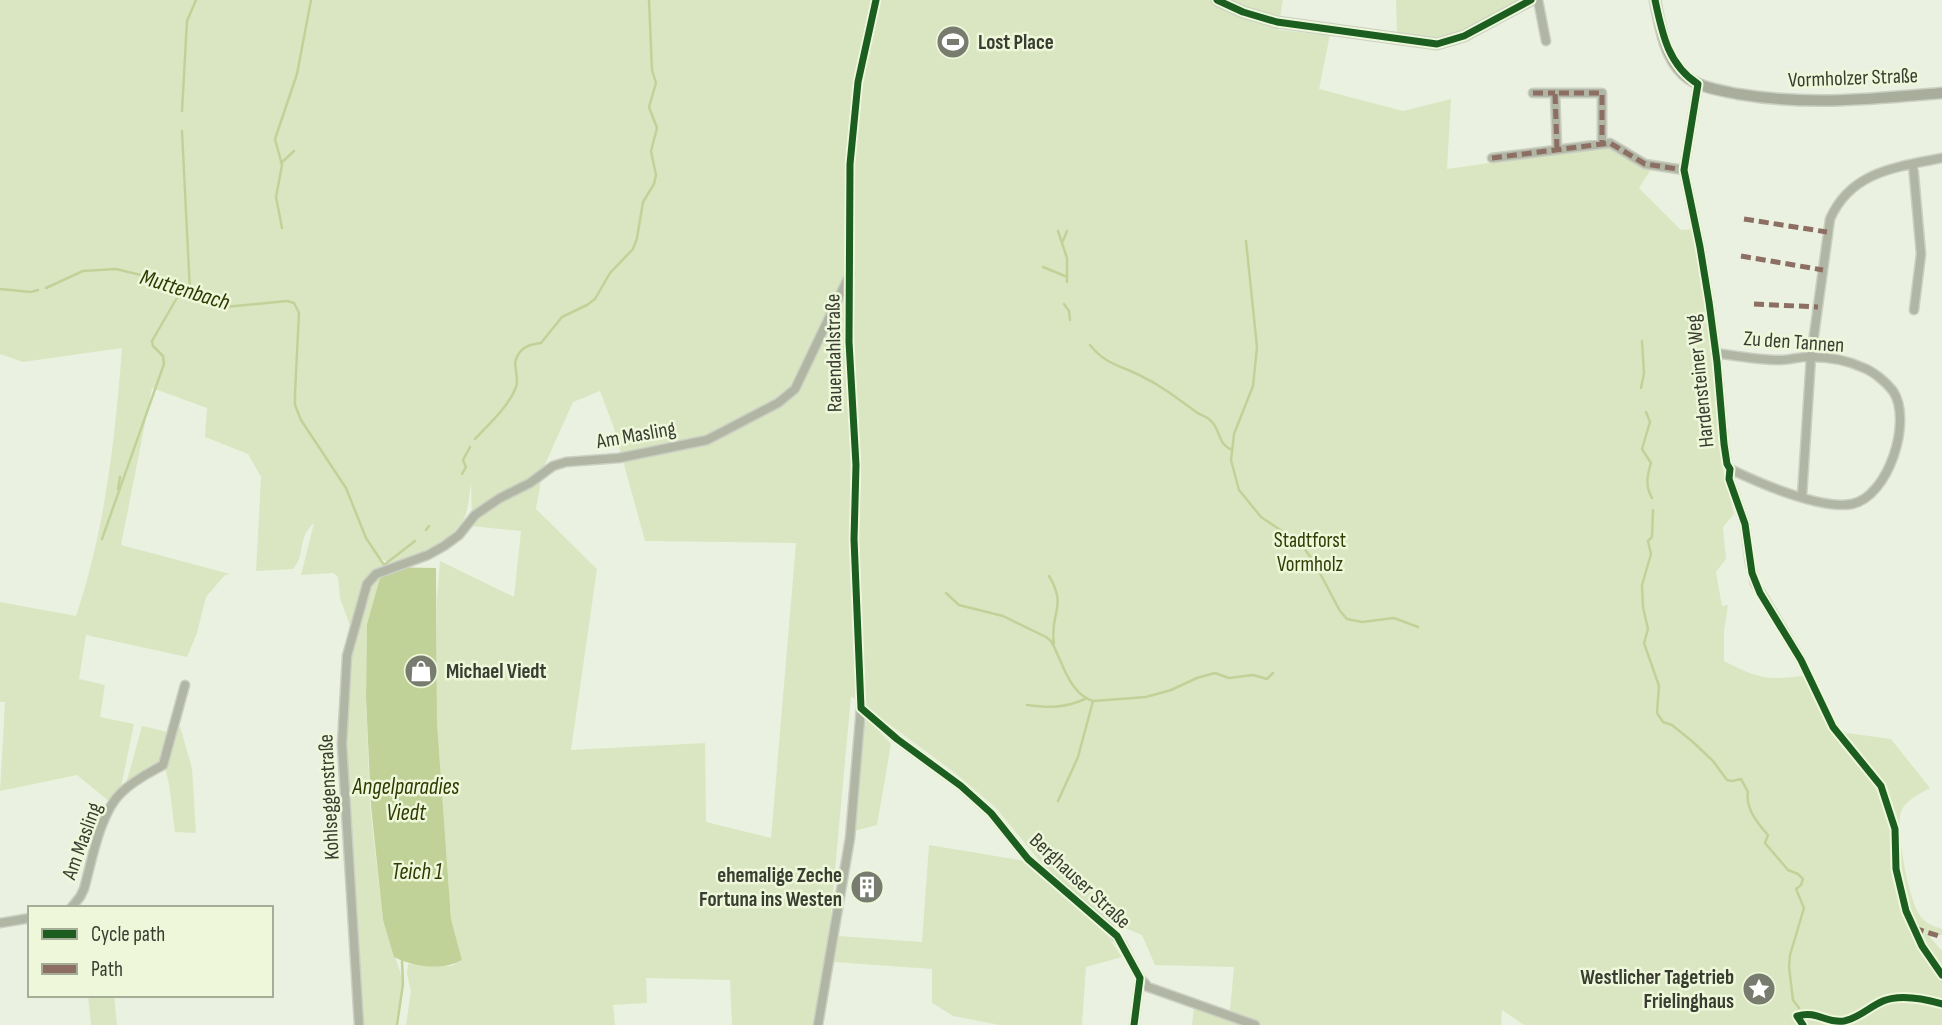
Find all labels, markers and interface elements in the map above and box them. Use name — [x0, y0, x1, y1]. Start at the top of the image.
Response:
sports icon: Lost Place — [934, 23, 972, 61]
place label: Lost Place — [978, 30, 1054, 55]
street label: Vormholzer Straße — [1788, 63, 1918, 93]
water label: Muttenbach — [137, 263, 234, 317]
street label: Rauendahlstraße — [820, 294, 848, 412]
street label: Hardensteiner Weg — [1681, 313, 1719, 449]
street label: Zu den Tannen — [1743, 326, 1845, 358]
street label: Am Masling — [593, 416, 678, 454]
park label: Stadtforst Vormholz — [1274, 528, 1346, 577]
shop icon: Michael Viedt — [402, 652, 440, 690]
place label: Michael Viedt — [446, 659, 547, 684]
street label: Kohlseggenstraße — [313, 734, 345, 860]
water label: Angelparadies Viedt — [352, 773, 459, 827]
street label: Am Masling — [56, 799, 107, 884]
street label: Berghauser Straße — [1024, 828, 1136, 934]
water label: Teich 1 — [392, 858, 443, 886]
place label: ehemalige Zeche Fortuna ins Westen — [699, 863, 842, 912]
building icon: ehemalige Zeche Fortuna ins Westen — [848, 868, 886, 906]
legend — [28, 906, 273, 997]
text: Cycle path — [91, 922, 165, 947]
text: Path — [91, 957, 123, 982]
place label: Westlicher Tagetrieb Frielinghaus — [1580, 965, 1734, 1014]
place icon: Westlicher Tagetrieb Frielinghaus — [1740, 970, 1778, 1008]

